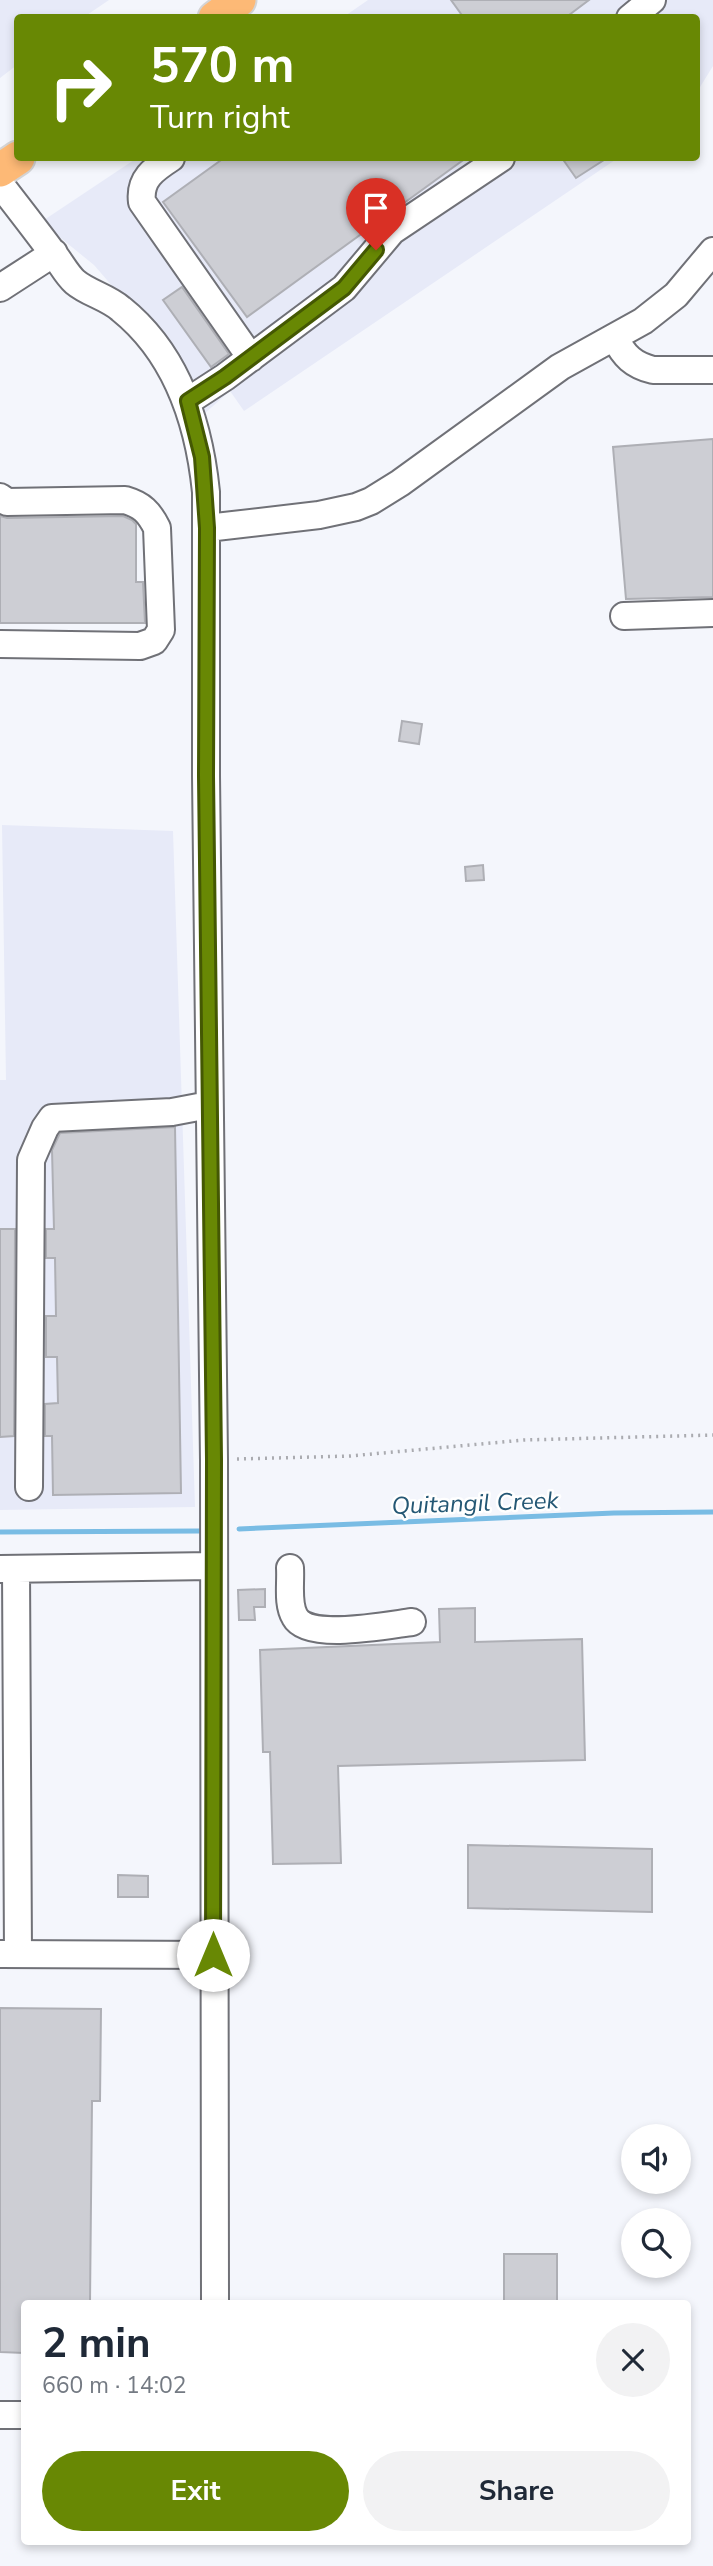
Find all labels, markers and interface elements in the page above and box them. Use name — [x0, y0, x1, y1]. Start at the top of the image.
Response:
text: 570 m — [150, 32, 294, 99]
icon: right — [35, 42, 126, 133]
text: Turn right — [150, 96, 290, 139]
pin — [346, 178, 406, 250]
icon: arrive — [357, 189, 395, 227]
water label: Quitangil Creek — [391, 1484, 560, 1522]
position arrow — [176, 1918, 250, 1992]
map controls — [621, 2124, 691, 2278]
button: sound — [621, 2124, 691, 2194]
button: search — [621, 2208, 691, 2278]
text: 2 min — [42, 2315, 151, 2372]
button: close — [596, 2323, 670, 2397]
text: 660 m · 14:02 — [42, 2370, 187, 2401]
button: Exit — [42, 2451, 349, 2531]
button: Share — [363, 2451, 670, 2531]

